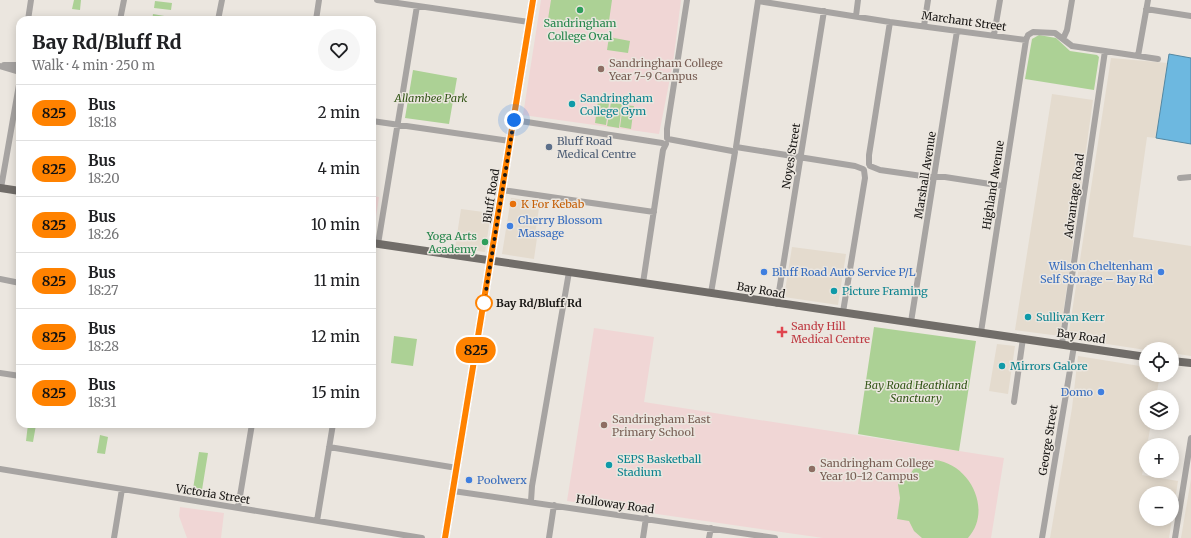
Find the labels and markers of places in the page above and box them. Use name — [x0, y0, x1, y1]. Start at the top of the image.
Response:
marker: Sandringham College Oval — [575, 5, 585, 15]
place label: Sandringham College Oval — [544, 16, 617, 43]
place label: Sandringham College Year 7-9 Campus — [608, 56, 723, 83]
marker: Sandringham College Year 7-9 Campus — [596, 64, 606, 74]
place label: Sandringham College Gym — [580, 91, 653, 118]
marker: Sandringham College Gym — [567, 99, 577, 109]
place label: Bluff Road Medical Centre — [557, 134, 636, 161]
marker: Bluff Road Medical Centre — [544, 142, 554, 152]
place label: K For Kebab — [521, 197, 585, 211]
marker: K For Kebab — [508, 199, 518, 209]
place label: Cherry Blossom Massage — [518, 213, 603, 240]
marker: Cherry Blossom Massage — [505, 221, 515, 231]
place label: Yoga Arts Academy — [426, 229, 478, 256]
marker: Yoga Arts Academy — [480, 237, 490, 247]
place label: Wilson Cheltenham Self Storage – Bay Rd — [1040, 259, 1153, 286]
place label: Bluff Road Auto Service P/L — [772, 265, 916, 279]
marker: Bluff Road Auto Service P/L — [759, 267, 769, 277]
marker: Wilson Cheltenham Self Storage – Bay Rd — [1156, 267, 1166, 277]
place label: Picture Framing — [842, 284, 928, 298]
marker: Picture Framing — [829, 286, 839, 296]
marker: Bay Rd/Bluff Rd — [475, 294, 493, 312]
place label: Bay Rd/Bluff Rd — [496, 296, 582, 310]
place label: Sullivan Kerr — [1036, 310, 1105, 324]
marker: Sullivan Kerr — [1023, 312, 1033, 322]
place label: Sandy Hill Medical Centre — [791, 319, 870, 346]
marker: Sandy Hill Medical Centre — [776, 326, 788, 338]
place label: Mirrors Galore — [1010, 359, 1088, 373]
marker: Mirrors Galore — [997, 361, 1007, 371]
place label: Domo — [1061, 385, 1094, 399]
marker: Domo — [1096, 387, 1106, 397]
place label: Sandringham East Primary School — [612, 412, 711, 439]
marker: Sandringham East Primary School — [599, 420, 609, 430]
place label: SEPS Basketball Stadium — [617, 452, 702, 479]
place label: Sandringham College Year 10-12 Campus — [819, 456, 934, 483]
marker: SEPS Basketball Stadium — [604, 460, 614, 470]
marker: Sandringham College Year 10-12 Campus — [807, 464, 817, 474]
place label: Poolwerx — [477, 473, 527, 487]
marker: Poolwerx — [464, 475, 474, 485]

